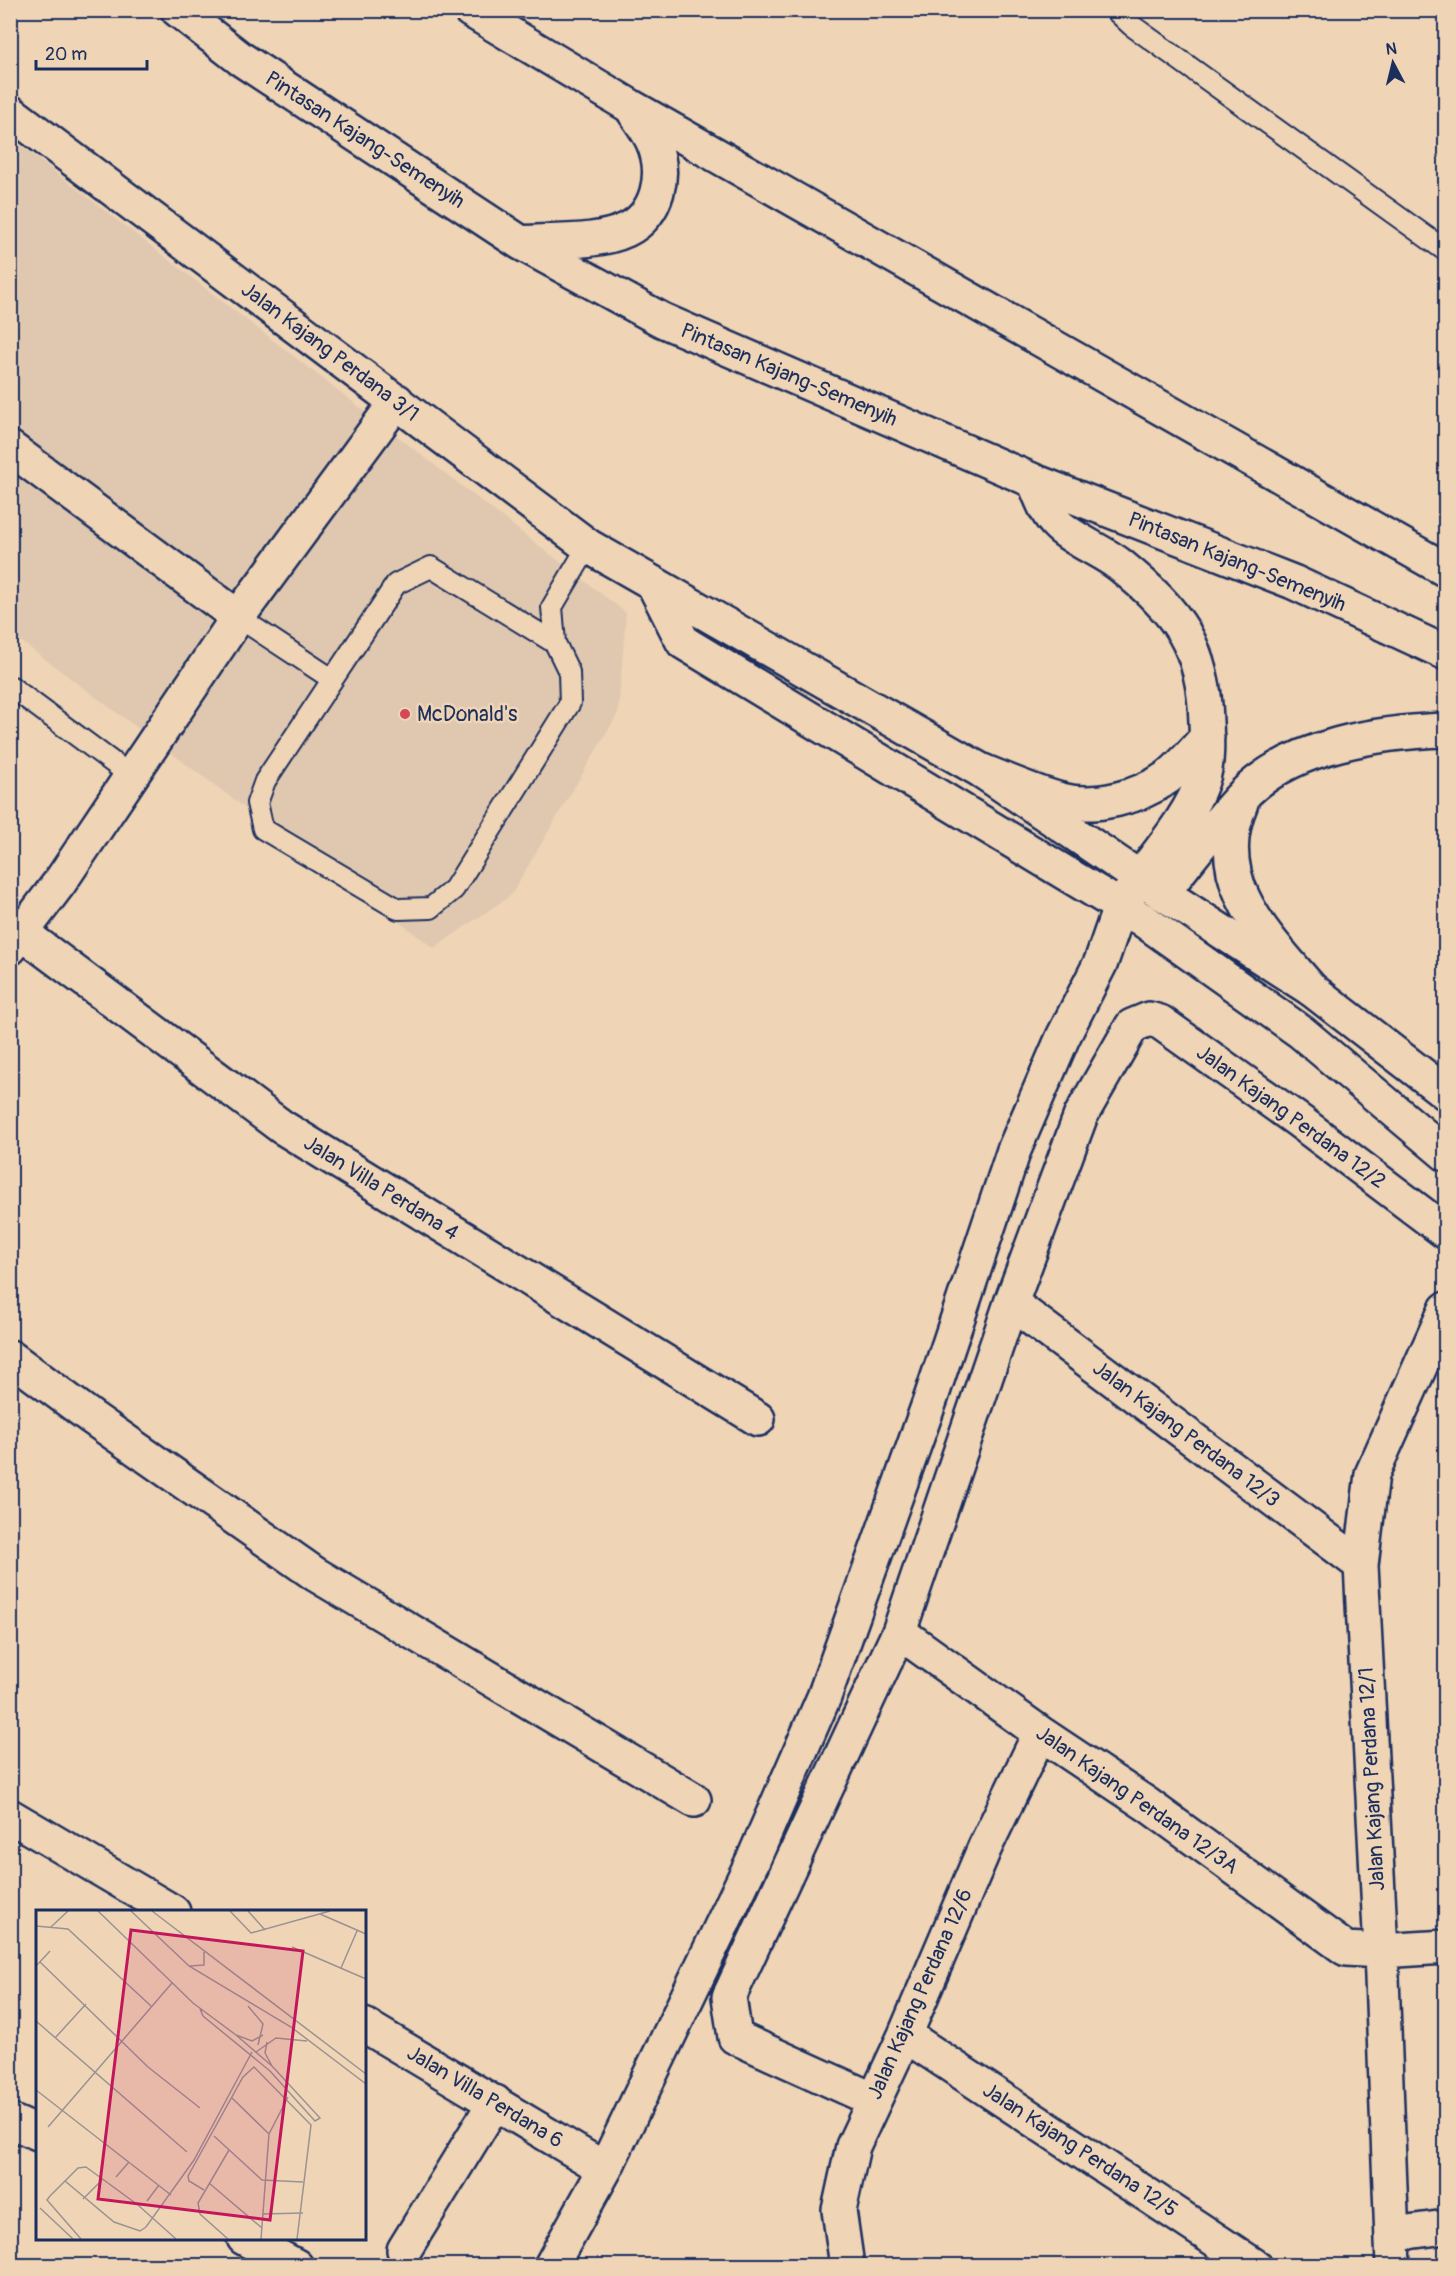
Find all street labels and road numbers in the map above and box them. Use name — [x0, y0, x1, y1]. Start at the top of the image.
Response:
street label: Pintasan Kajang-Semenyih — [260, 65, 470, 215]
street label: Jalan Kajang Perdana 3/1 — [236, 276, 424, 428]
street label: Pintasan Kajang-Semenyih — [677, 317, 901, 433]
street label: Pintasan Kajang-Semenyih — [1124, 506, 1350, 618]
street label: Jalan Kajang Perdana 12/2 — [1191, 1039, 1391, 1195]
street label: Jalan Villa Perdana 4 — [298, 1129, 464, 1247]
street label: Jalan Kajang Perdana 12/3 — [1087, 1355, 1285, 1513]
street label: Jalan Kajang Perdana 12/1 — [1353, 1666, 1391, 1892]
street label: Jalan Kajang Perdana 12/3A — [1030, 1720, 1244, 1880]
street label: Jalan Kajang Perdana 12/6 — [861, 1884, 979, 2104]
street label: Jalan Villa Perdana 6 — [402, 2040, 568, 2154]
street label: Jalan Kajang Perdana 12/5 — [977, 2077, 1183, 2223]

